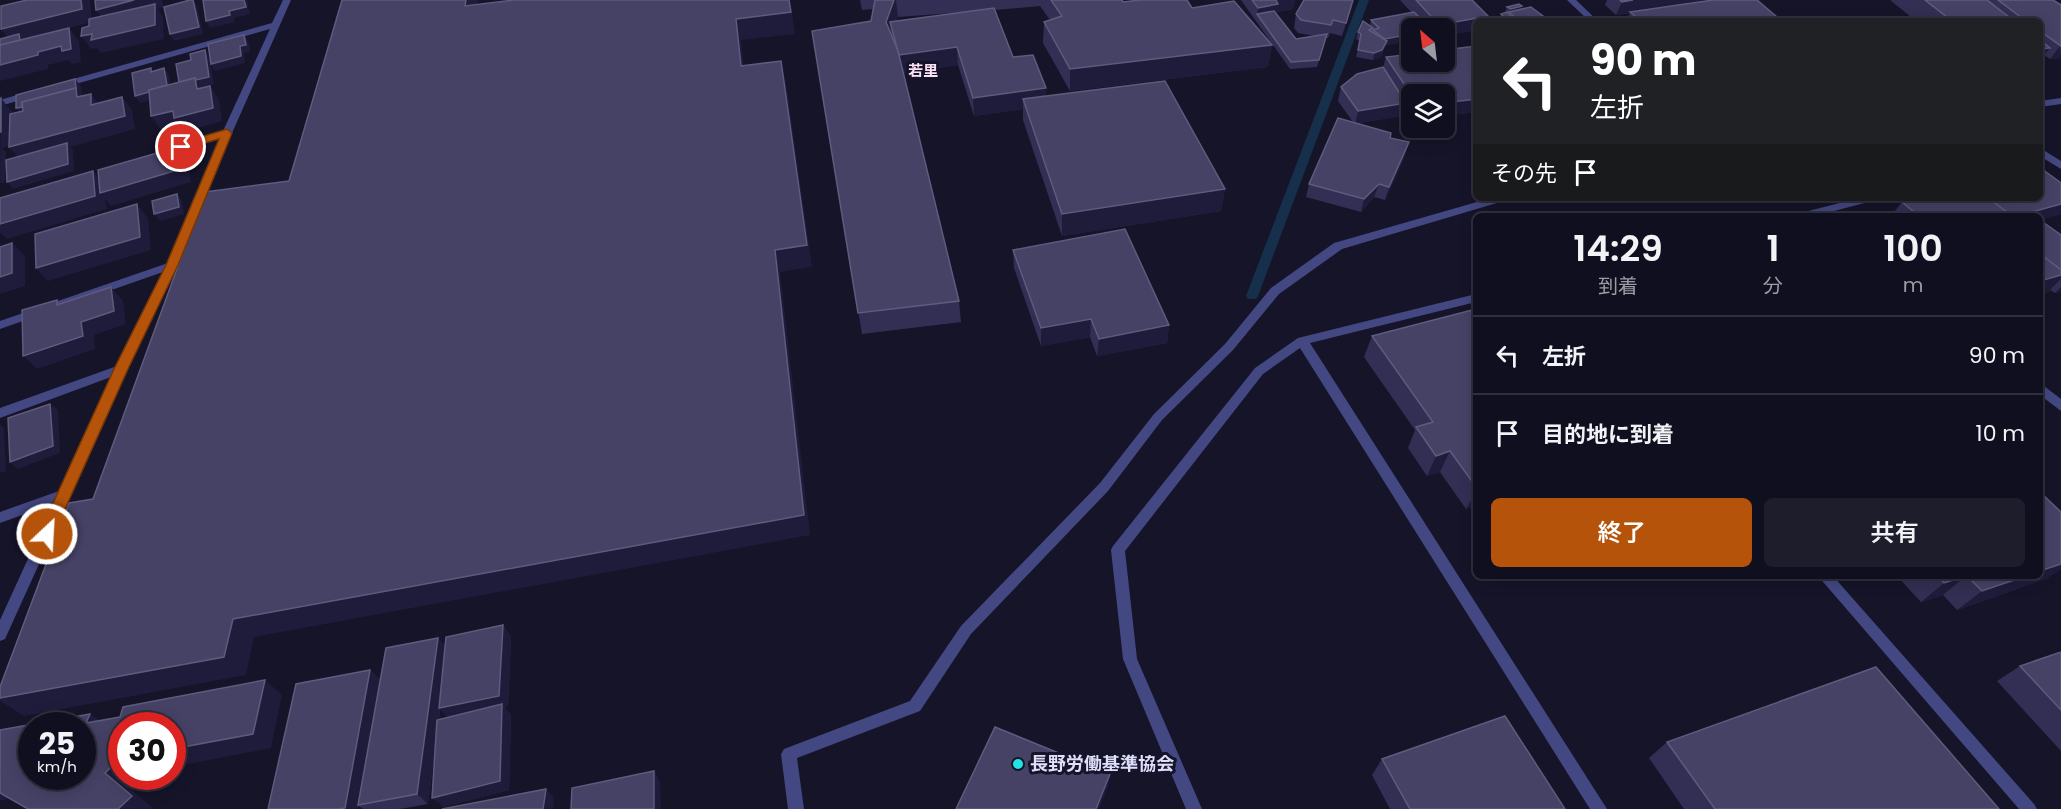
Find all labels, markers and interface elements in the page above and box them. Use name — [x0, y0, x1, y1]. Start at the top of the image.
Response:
north arrow — [1401, 18, 1455, 72]
map controls — [1401, 18, 1455, 138]
text: 90 m — [1590, 31, 1697, 90]
icon: left — [1491, 42, 1569, 120]
district label: 若里 — [908, 60, 938, 81]
button: layers — [1401, 84, 1455, 138]
text: 左折 — [1590, 89, 1644, 126]
pin — [155, 121, 206, 172]
icon: arrive — [164, 130, 197, 163]
icon: arrive — [1569, 156, 1602, 189]
text: その先 — [1491, 158, 1557, 189]
text: 14:29 — [1573, 223, 1663, 274]
text: 1 — [1766, 223, 1779, 274]
text: 100 — [1883, 223, 1943, 274]
text: m — [1903, 271, 1923, 299]
text: 到着 — [1598, 272, 1638, 300]
text: 分 — [1763, 272, 1783, 300]
icon: left — [1491, 339, 1524, 372]
text: 90 m — [1969, 340, 2025, 371]
text: 左折 — [1542, 341, 1586, 372]
icon: arrive — [1491, 417, 1524, 450]
text: 10 m — [1976, 418, 2025, 449]
text: 目的地に到着 — [1542, 419, 1674, 450]
button: 終了 — [1491, 498, 1752, 567]
button: 共有 — [1764, 498, 2025, 567]
position arrow — [15, 502, 79, 566]
speed limit sign: 30 — [108, 712, 186, 790]
text: 25 — [39, 722, 75, 765]
place label: 長野労働基準協会 — [1030, 751, 1174, 776]
text: km/h — [37, 756, 77, 777]
marker: 長野労働基準協会 — [1011, 757, 1025, 771]

